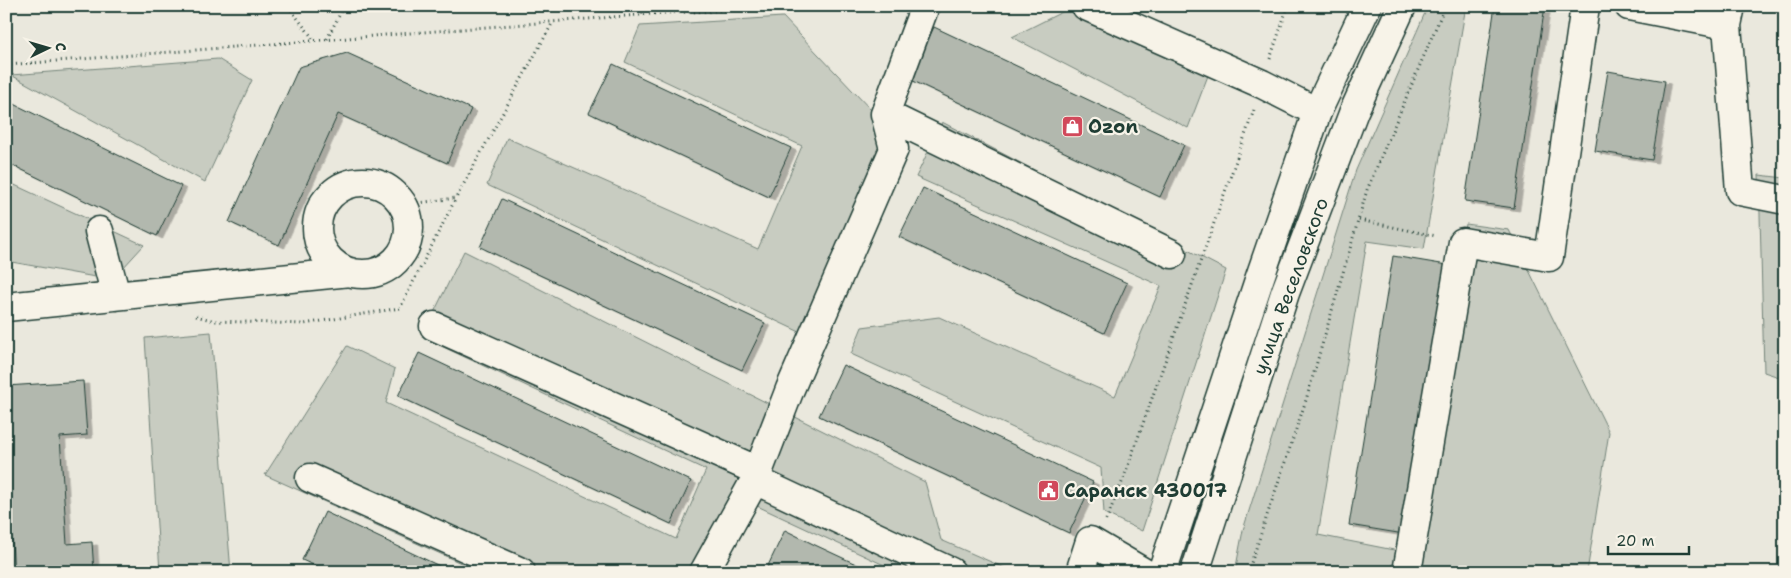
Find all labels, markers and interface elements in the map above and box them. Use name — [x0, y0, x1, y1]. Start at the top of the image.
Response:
north arrow — [22, 22, 72, 72]
text: С — [52, 42, 70, 52]
shop icon: Ozon — [1060, 114, 1084, 138]
place label: Ozon — [1088, 114, 1138, 139]
street label: улица Веселовского — [1247, 194, 1334, 378]
public building icon: Саранск 430017 — [1036, 478, 1060, 502]
place label: Саранск 430017 — [1064, 478, 1227, 503]
scale bar — [1608, 523, 1690, 555]
text: 20 m — [1616, 531, 1655, 551]

